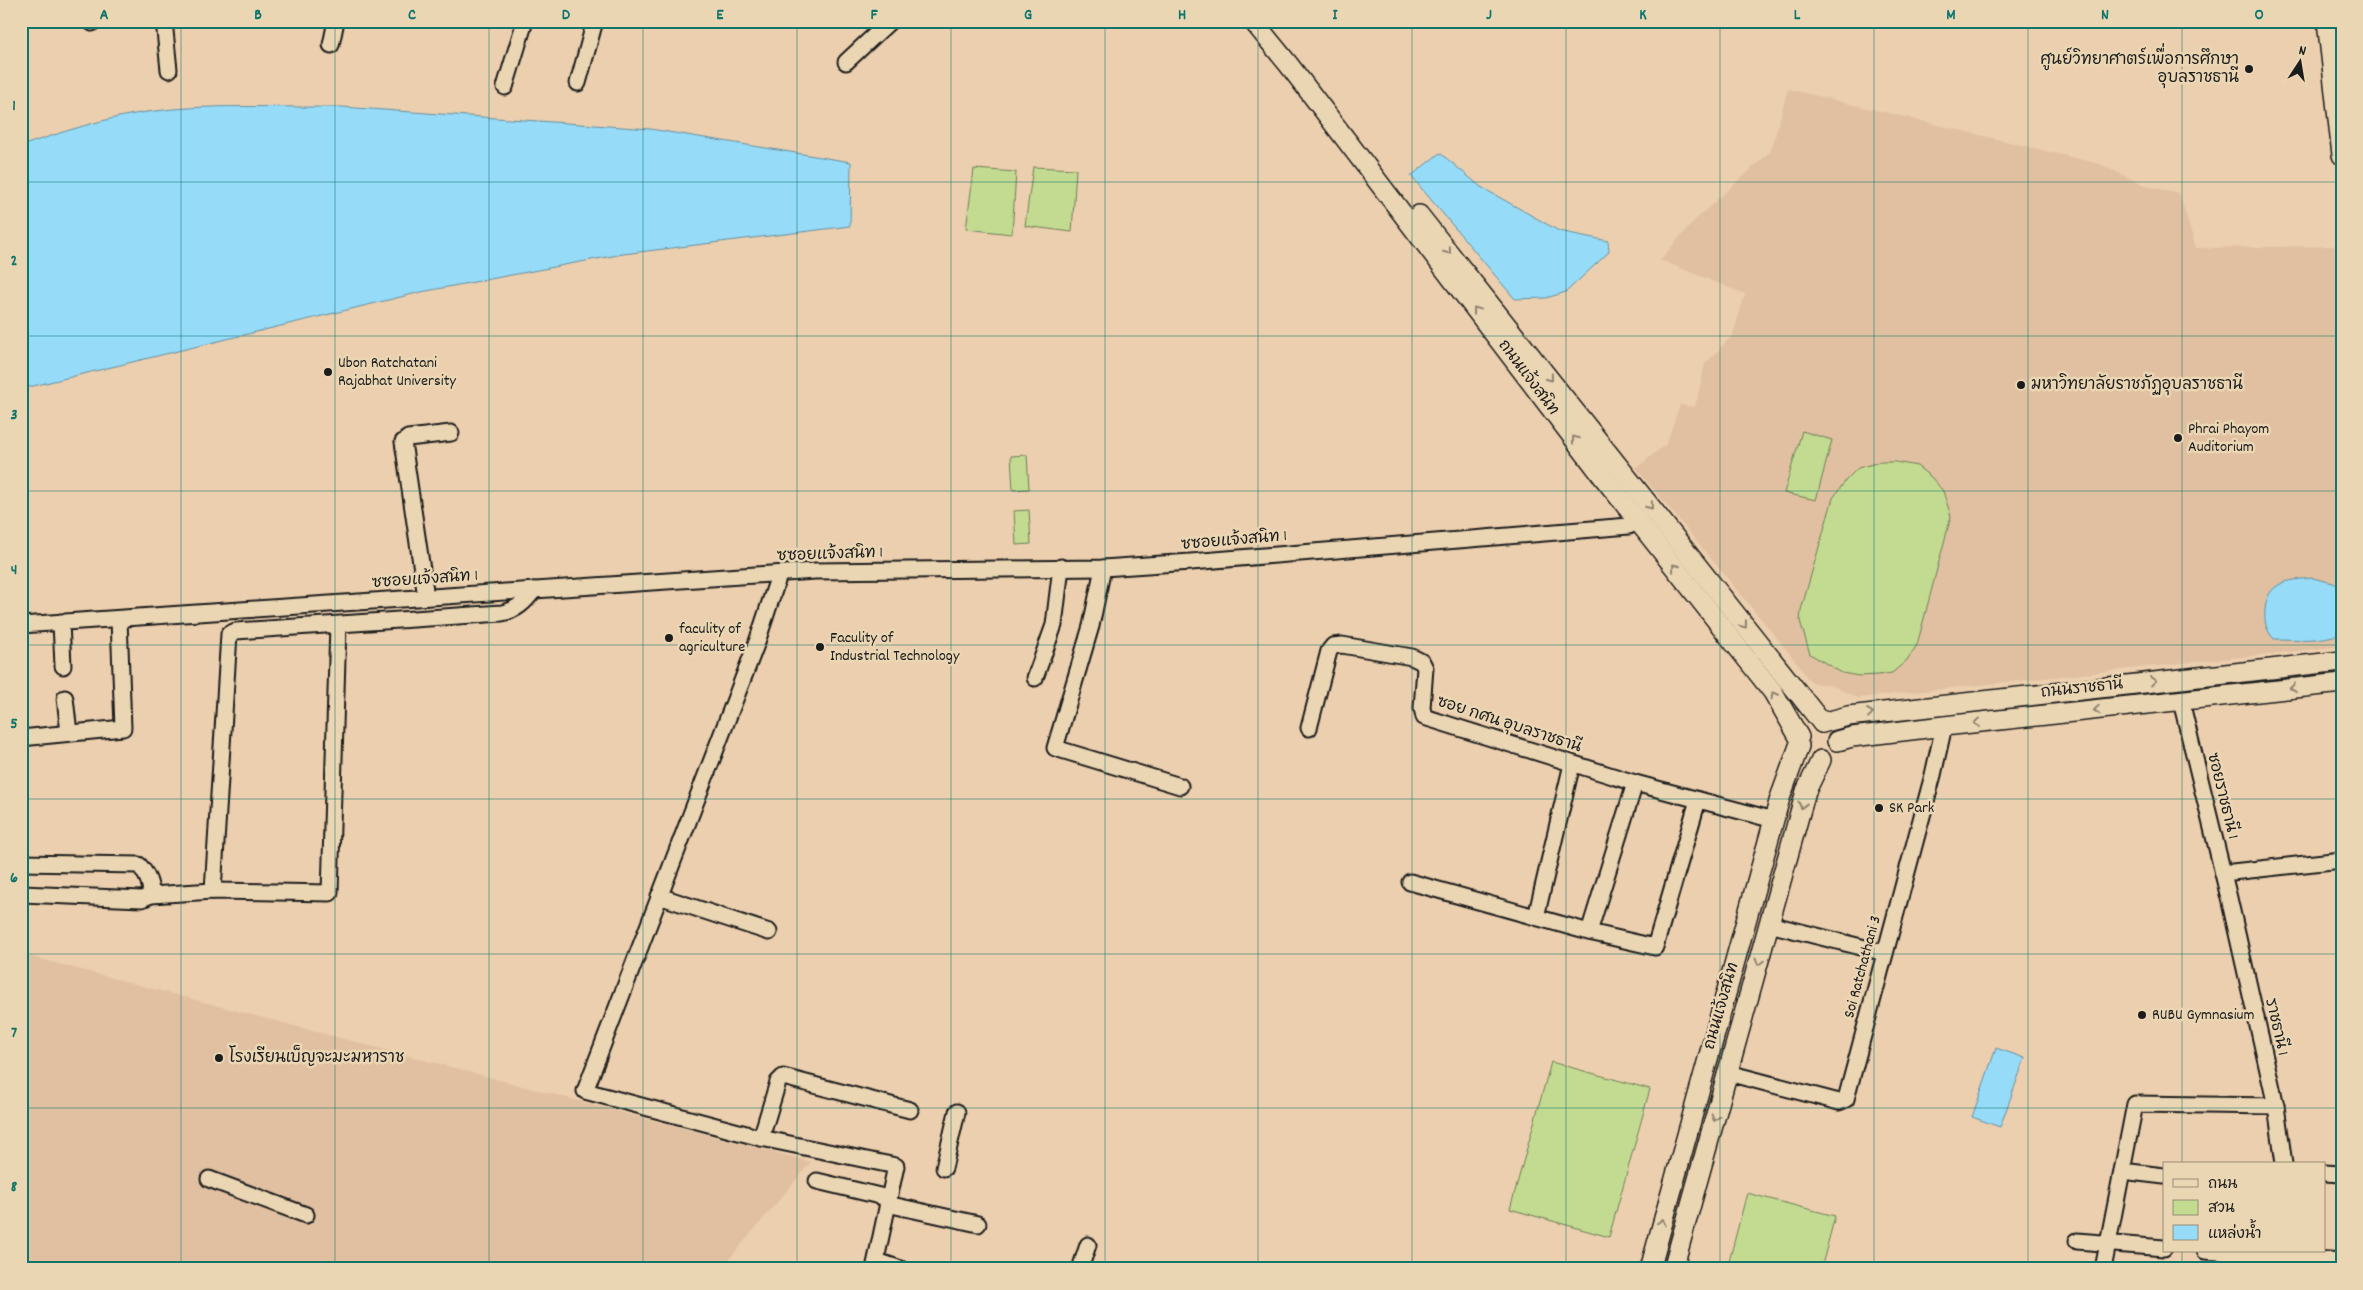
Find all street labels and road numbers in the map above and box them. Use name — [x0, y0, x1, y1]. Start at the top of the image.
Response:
street label: ถนนแจ้งสนิท — [1492, 335, 1565, 421]
street label: ซซอยแจ้งสนิท 1 — [1180, 524, 1288, 557]
street label: ซซอยแจ้งสนิท 1 — [777, 541, 883, 568]
street label: ซซอยแจ้งสนิท 1 — [371, 564, 479, 595]
street label: ถนนราชธานี — [2040, 672, 2125, 705]
street label: ซอย กศน อุบลราชธานี — [1434, 690, 1585, 759]
street label: ซอยราชธานี 1 — [2200, 750, 2245, 841]
street label: Soi Ratchathani 3 — [1838, 913, 1888, 1021]
street label: ถนนแจ้งสนิท — [1698, 959, 1745, 1052]
street label: ราชธานี 1 — [2258, 996, 2295, 1058]

